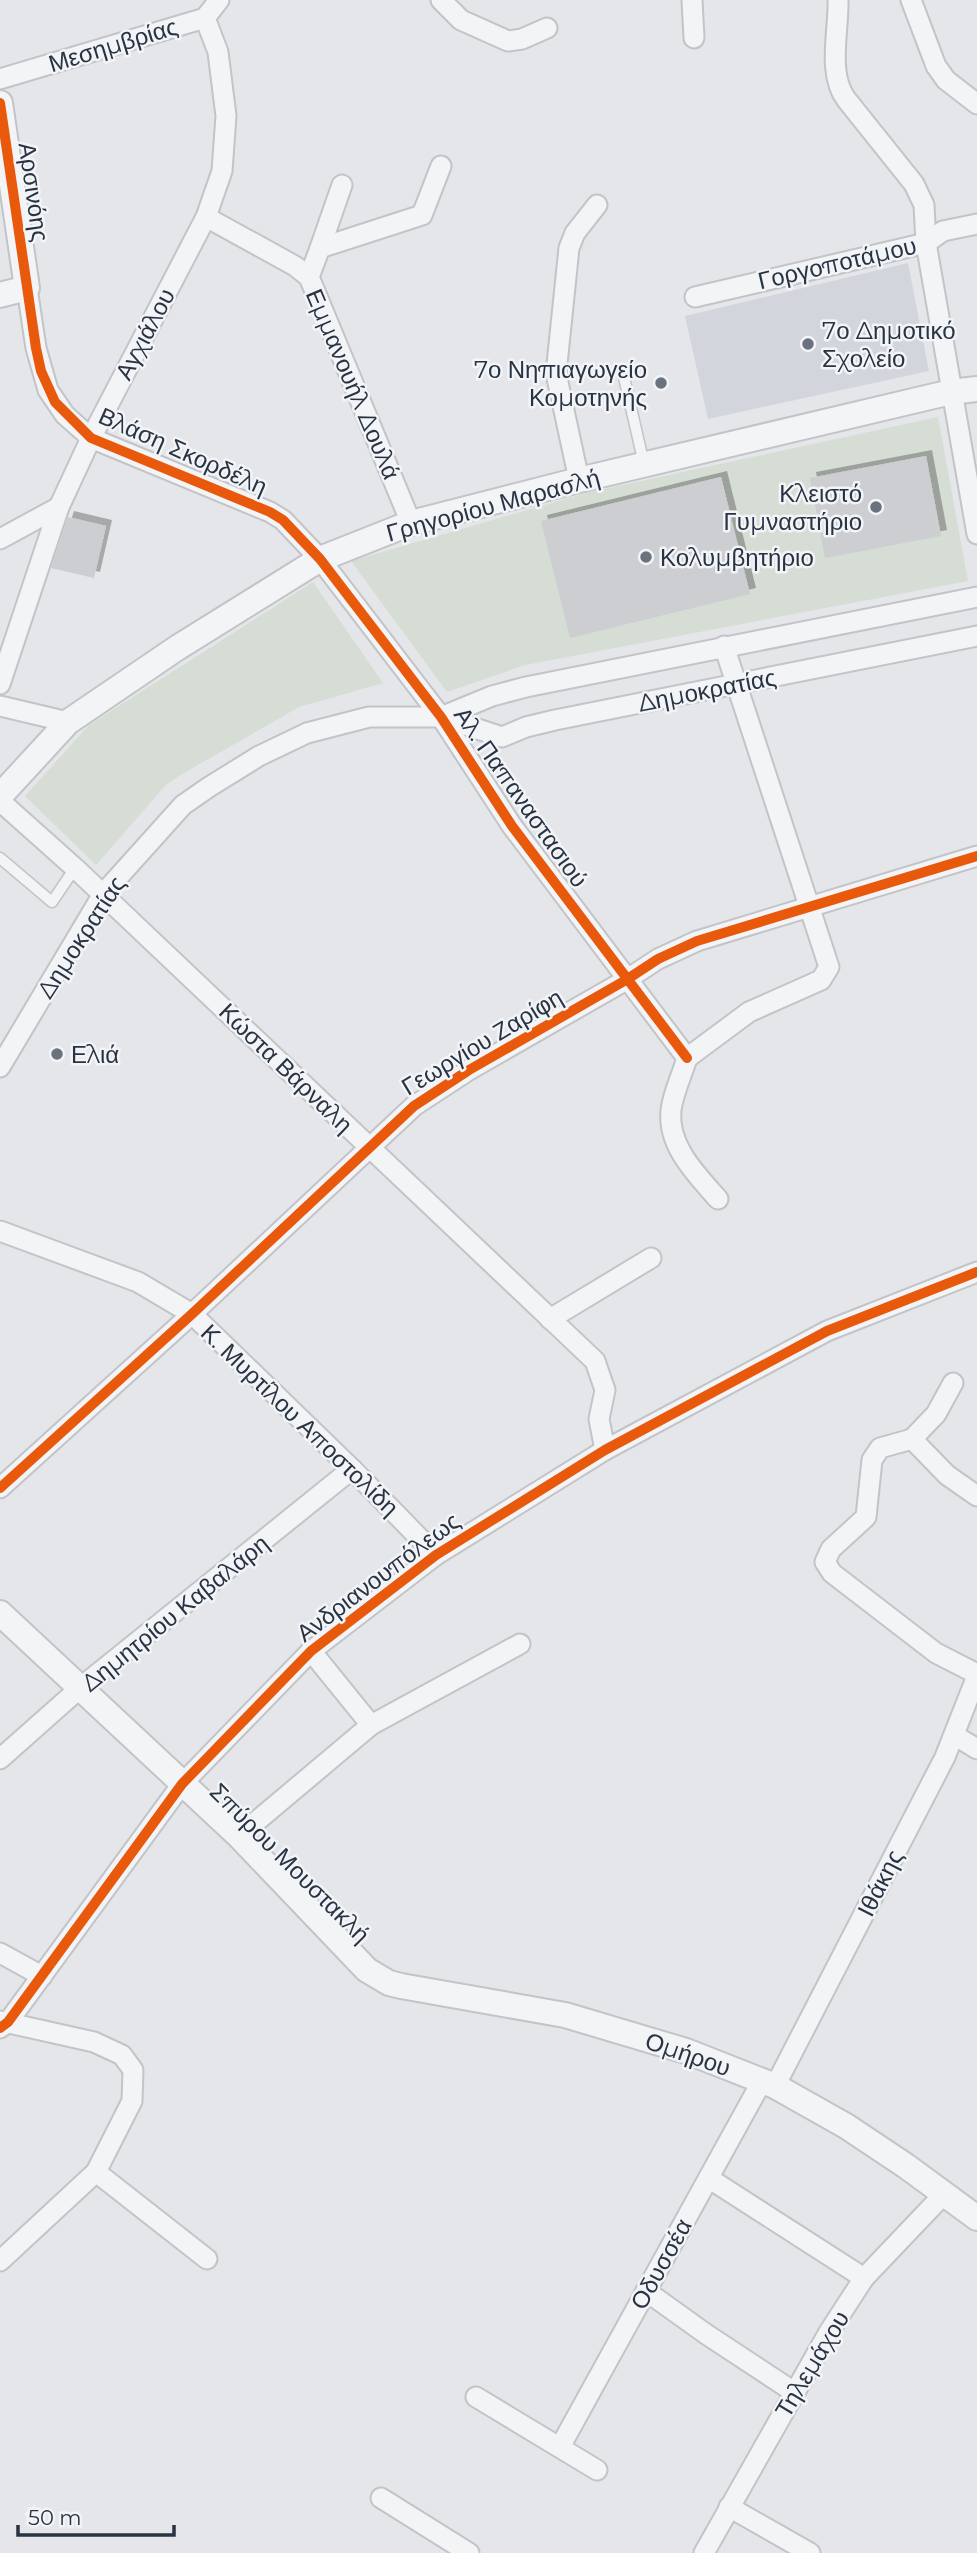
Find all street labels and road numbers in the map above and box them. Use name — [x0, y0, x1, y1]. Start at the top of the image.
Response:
street label: Μεσημβρίας — [45, 12, 181, 78]
street label: Αρσινόης — [13, 140, 55, 244]
street label: Γοργοποτάμου — [755, 231, 919, 295]
street label: Αγχιάλου — [109, 283, 181, 385]
street label: Εμμανουήλ Δουλά — [300, 284, 406, 484]
street label: Βλάση Σκορδέλη — [94, 401, 272, 501]
street label: Γρηγορίου Μαρασλή — [383, 463, 603, 547]
street label: Δημοκρατίας — [636, 662, 778, 718]
street label: Αλ. Παπαναστασιού — [448, 701, 594, 893]
street label: Δημοκρατίας — [31, 870, 131, 1004]
street label: Γεωργίου Ζαρίφη — [396, 982, 568, 1102]
street label: Κώστα Βάρναλη — [213, 997, 359, 1139]
street label: Κ. Μυρτίλου Αποστολίδη — [195, 1318, 405, 1522]
street label: Ανδριανουπόλεως — [291, 1506, 465, 1648]
street label: Δημητρίου Καβαλάρη — [76, 1529, 274, 1697]
street label: Σπύρου Μουστακλή — [204, 1777, 376, 1949]
street label: Ιθάκης — [851, 1845, 909, 1921]
street label: Ομήρου — [641, 2026, 735, 2082]
street label: Οδυσσέα — [624, 2213, 698, 2314]
street label: Τηλεμάχου — [769, 2305, 855, 2423]

